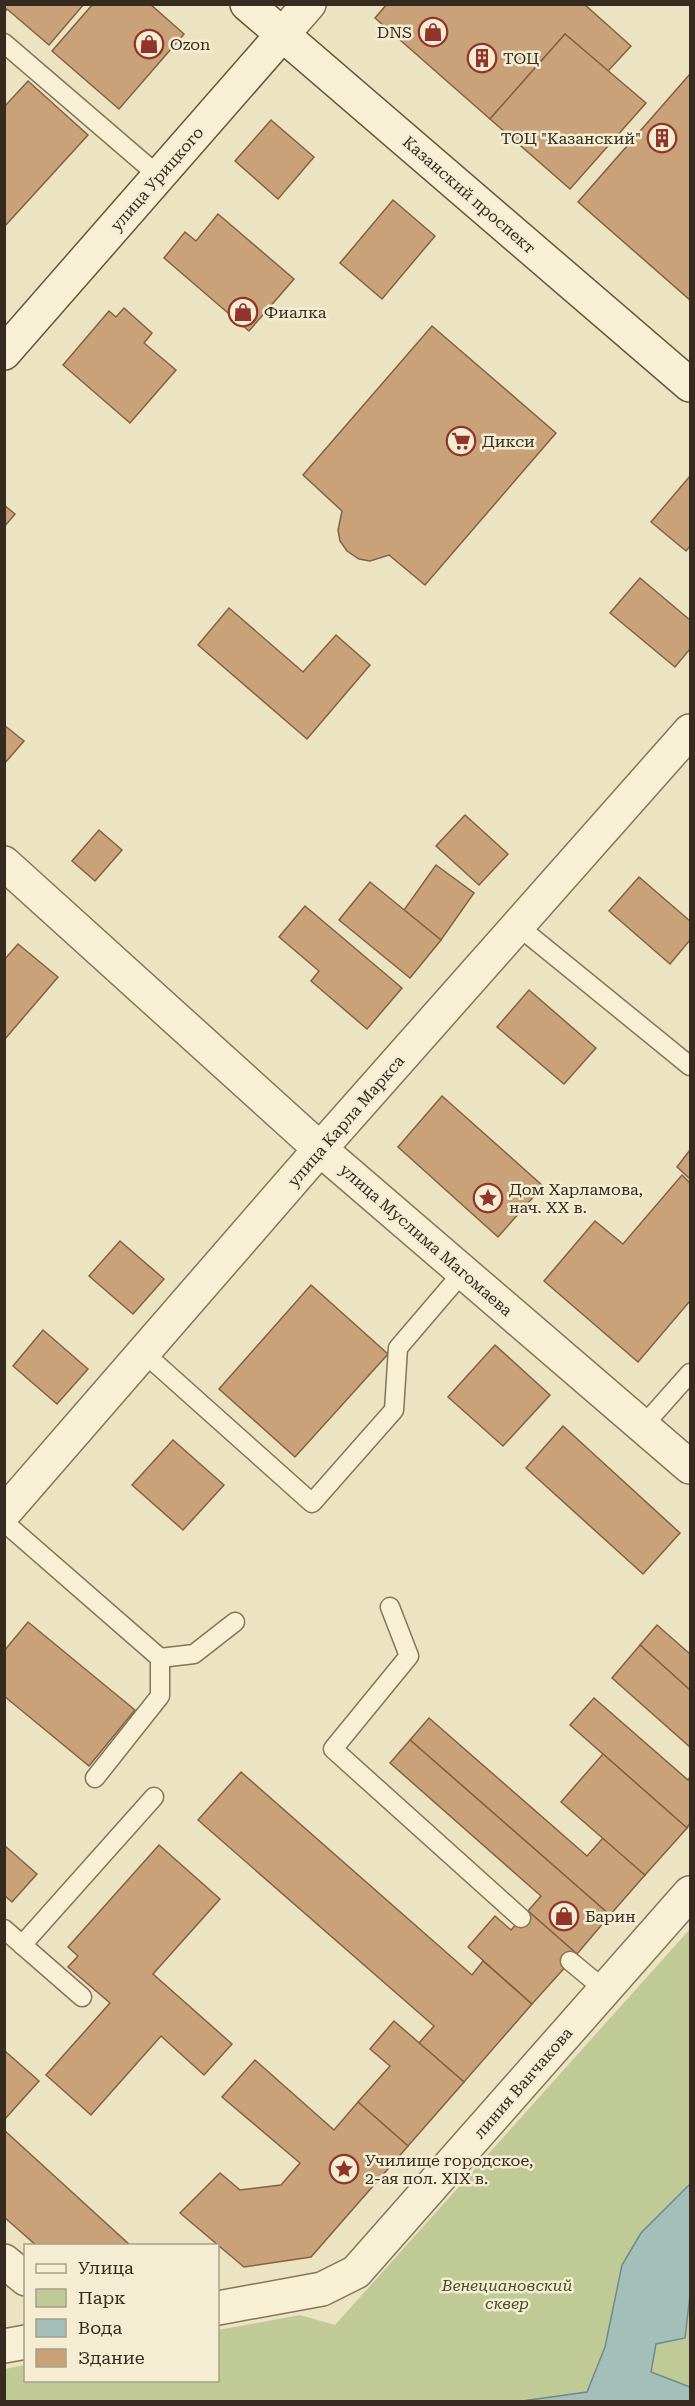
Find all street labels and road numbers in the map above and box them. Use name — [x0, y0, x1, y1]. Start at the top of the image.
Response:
street label: улица Урицкого — [107, 123, 208, 235]
street label: Казанский проспект — [399, 132, 539, 258]
street label: улица Карла Маркса — [284, 1051, 408, 1191]
street label: улица Муслима Магомаева — [336, 1160, 516, 1320]
street label: линия Ванчакова — [470, 2023, 577, 2142]

